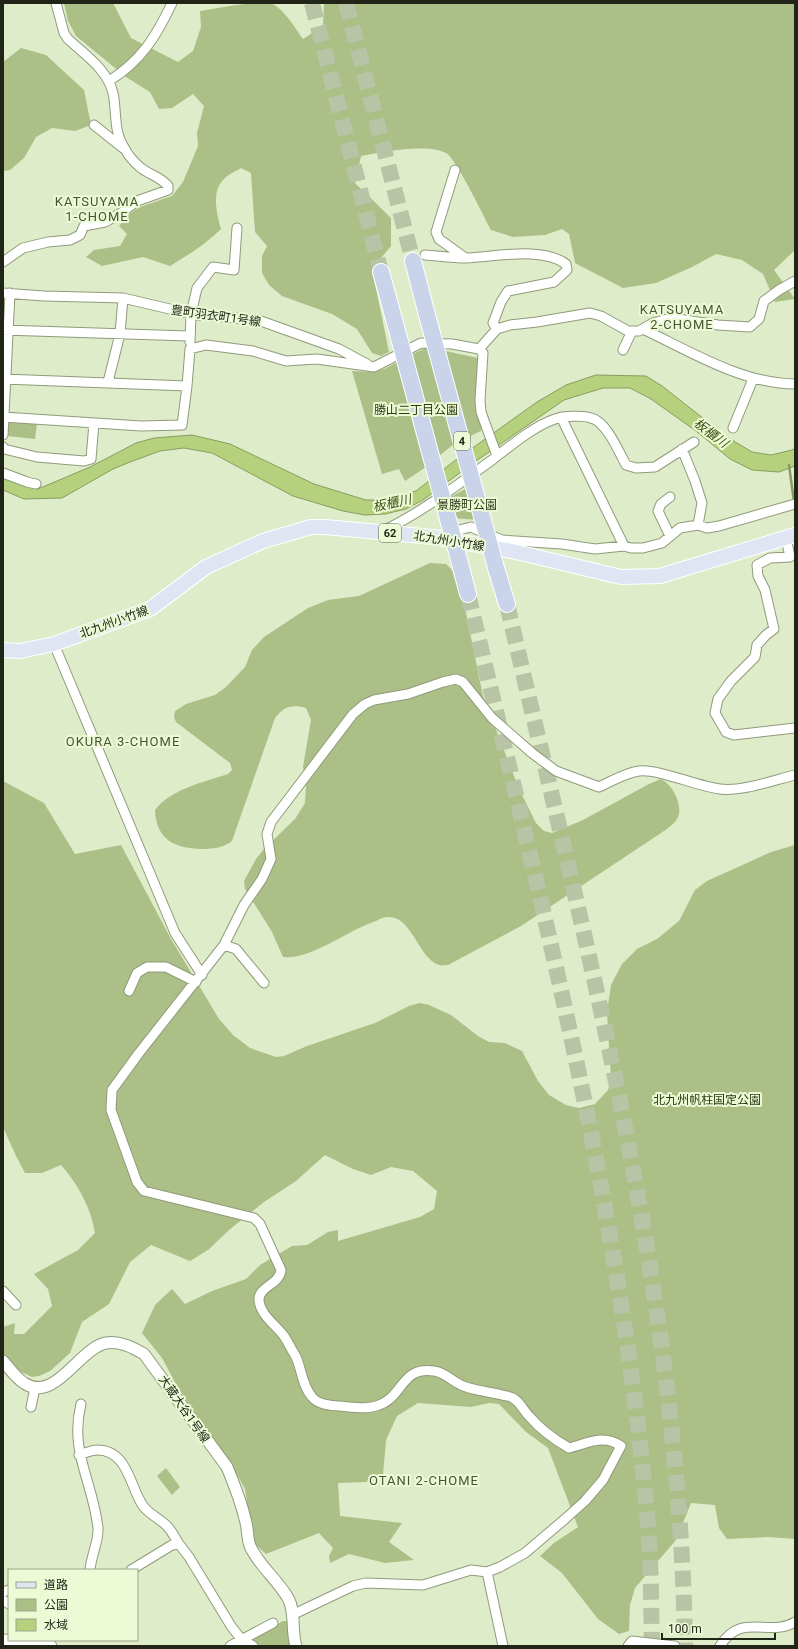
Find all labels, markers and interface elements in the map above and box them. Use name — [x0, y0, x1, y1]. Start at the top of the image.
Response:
district label: KATSUYAMA 1-CHOME — [55, 194, 139, 224]
district label: KATSUYAMA 2-CHOME — [640, 302, 724, 332]
street label: 豊町羽衣町1号線 — [170, 303, 262, 329]
park label: 勝山二丁目公園 — [374, 403, 458, 417]
water label: 板櫃川 — [691, 415, 733, 452]
road number: 4 — [454, 432, 470, 450]
water label: 板櫃川 — [371, 491, 415, 514]
park label: 景勝町公園 — [437, 498, 497, 512]
road number: 62 — [379, 524, 401, 542]
street label: 北九州小竹線 — [412, 528, 486, 554]
street label: 北九州小竹線 — [78, 603, 150, 641]
district label: OKURA 3-CHOME — [66, 734, 180, 749]
park label: 北九州帆柱国定公園 — [653, 1093, 761, 1107]
street label: 大蔵大谷1号線 — [156, 1373, 212, 1445]
district label: OTANI 2-CHOME — [369, 1473, 479, 1488]
legend — [8, 1569, 138, 1641]
text: 道路 — [44, 1578, 68, 1592]
text: 公園 — [44, 1598, 68, 1612]
scale bar — [662, 1615, 775, 1641]
text: 水域 — [44, 1618, 68, 1632]
text: 100 m — [668, 1622, 702, 1636]

